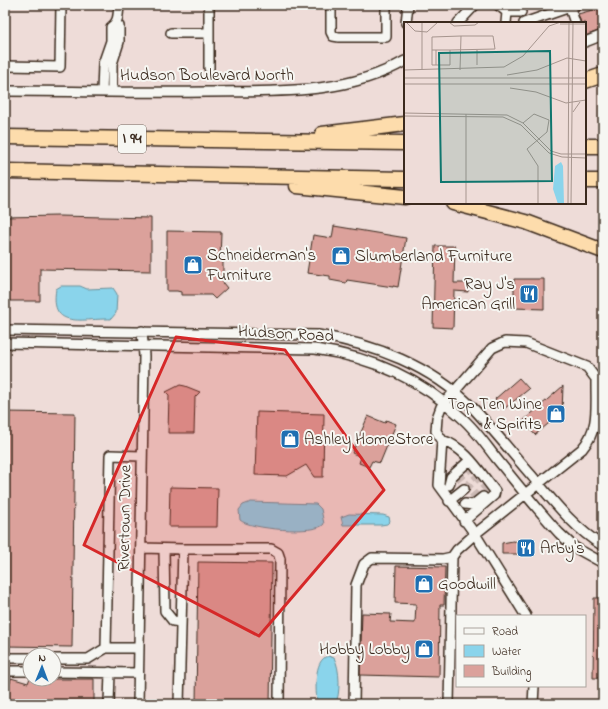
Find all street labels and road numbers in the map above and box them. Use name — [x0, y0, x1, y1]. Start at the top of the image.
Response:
street label: Hudson Boulevard North — [120, 63, 294, 88]
road number: I 94 — [118, 125, 146, 153]
street label: Hudson Road — [237, 319, 335, 349]
street label: Rivertown Drive — [112, 464, 138, 571]

